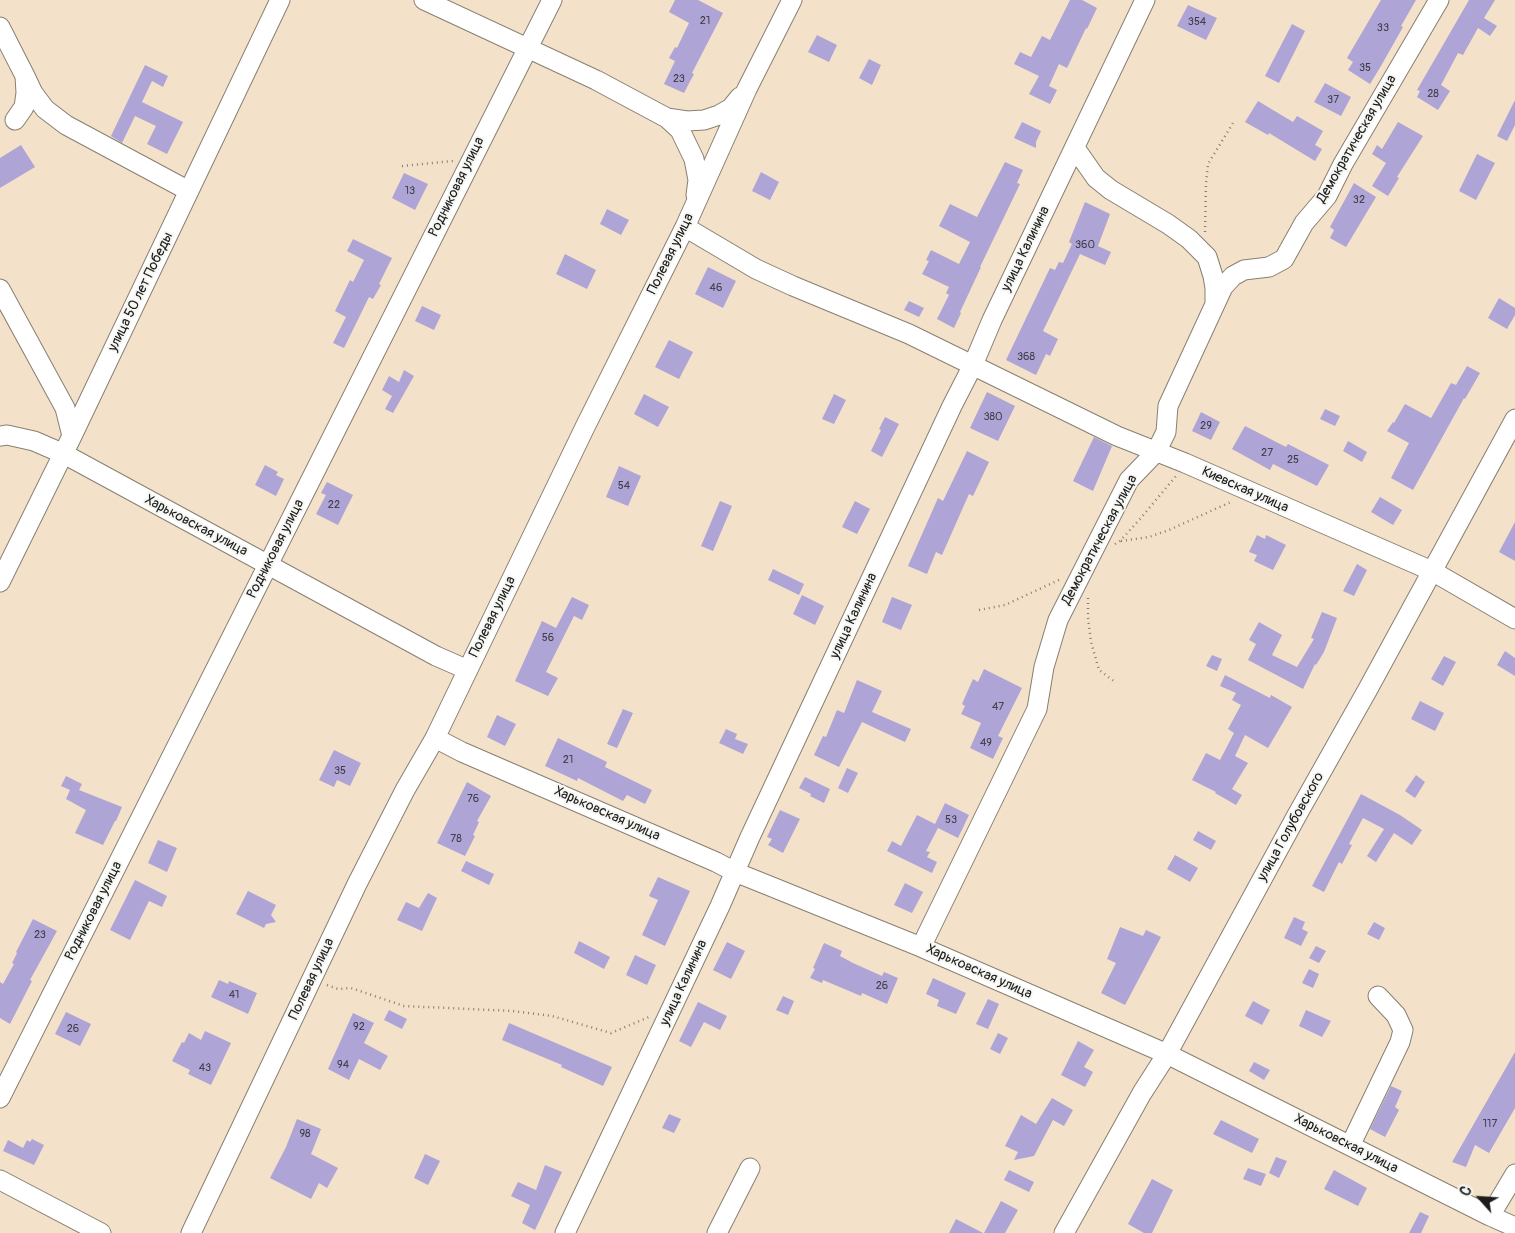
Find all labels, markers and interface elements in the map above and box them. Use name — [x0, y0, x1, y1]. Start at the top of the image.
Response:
house number: 21 — [700, 14, 710, 28]
house number: 354 — [1188, 15, 1206, 29]
house number: 33 — [1377, 21, 1389, 35]
house number: 35 — [1359, 61, 1371, 75]
house number: 23 — [673, 72, 685, 86]
street label: Демократическая улица — [1313, 72, 1401, 206]
house number: 28 — [1427, 87, 1439, 101]
house number: 37 — [1327, 93, 1339, 107]
street label: Родниковая улица — [426, 134, 488, 240]
house number: 13 — [405, 184, 415, 198]
house number: 32 — [1353, 193, 1365, 207]
street label: улица Калинина — [998, 204, 1054, 294]
street label: Полевая улица — [644, 211, 698, 297]
street label: улица 50 лет Победы — [105, 230, 177, 354]
house number: 360 — [1075, 238, 1095, 252]
house number: 46 — [710, 281, 722, 295]
house number: 368 — [1017, 350, 1035, 364]
house number: 380 — [983, 410, 1003, 424]
house number: 29 — [1200, 419, 1212, 433]
house number: 27 — [1261, 446, 1273, 460]
house number: 25 — [1287, 453, 1299, 467]
street label: Киевская улица — [1199, 463, 1291, 517]
street label: Демократическая улица — [1059, 472, 1141, 608]
house number: 54 — [618, 479, 630, 493]
street label: Харьковская улица — [142, 492, 250, 560]
street label: Родниковая улица — [244, 497, 308, 601]
house number: 22 — [328, 498, 340, 512]
street label: улица Калинина — [827, 570, 881, 662]
street label: Полевая улица — [466, 574, 520, 660]
house number: 56 — [542, 631, 554, 645]
house number: 47 — [992, 700, 1004, 714]
house number: 49 — [980, 736, 992, 750]
house number: 21 — [563, 753, 573, 767]
house number: 35 — [334, 764, 346, 778]
street label: улица Голубовского — [1254, 770, 1328, 884]
street label: Харьковская улица — [551, 783, 663, 845]
house number: 76 — [467, 792, 479, 806]
house number: 53 — [945, 813, 957, 827]
house number: 78 — [450, 832, 462, 846]
street label: Родниковая улица — [62, 859, 126, 963]
house number: 23 — [34, 928, 46, 942]
street label: Полевая улица — [286, 936, 338, 1022]
street label: улица Калинина — [657, 937, 711, 1029]
street label: Харьковская улица — [923, 941, 1035, 1003]
house number: 26 — [876, 979, 888, 993]
house number: 41 — [229, 988, 239, 1002]
house number: 92 — [353, 1020, 365, 1034]
house number: 26 — [67, 1022, 79, 1036]
house number: 94 — [337, 1058, 349, 1072]
house number: 43 — [199, 1061, 211, 1075]
street label: Харьковская улица — [1291, 1111, 1401, 1177]
house number: 117 — [1483, 1117, 1497, 1131]
house number: 98 — [299, 1127, 311, 1141]
north arrow — [1455, 1173, 1505, 1223]
text: С — [1457, 1184, 1476, 1199]

